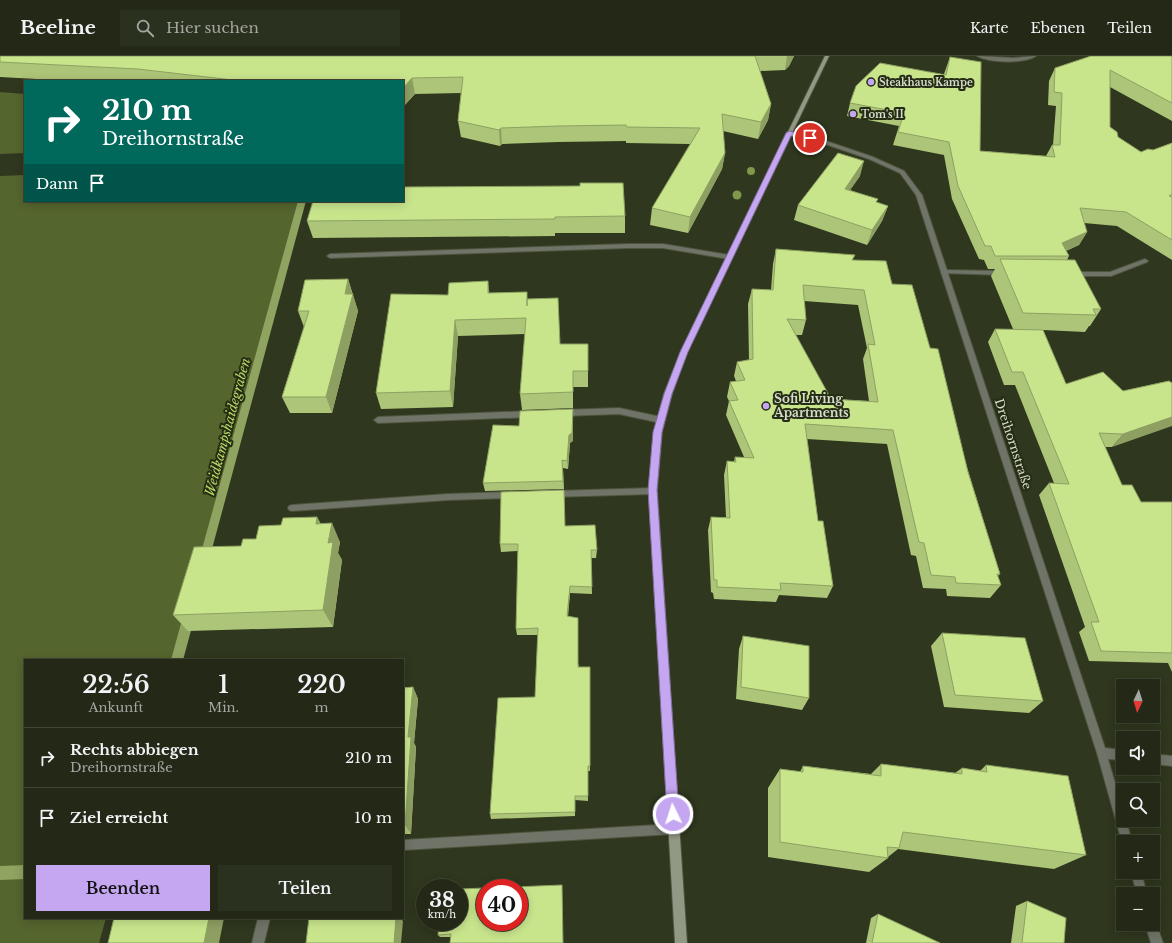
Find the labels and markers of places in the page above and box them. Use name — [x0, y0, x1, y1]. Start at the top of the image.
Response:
place label: Steakhaus Kampe — [879, 76, 973, 89]
marker: Steakhaus Kampe — [866, 77, 876, 87]
place label: Tom's II — [861, 108, 904, 121]
marker: Tom's II — [848, 109, 858, 119]
pin — [793, 121, 827, 155]
place label: Sofi Living Apartments — [773, 391, 849, 420]
marker: Sofi Living Apartments — [761, 401, 771, 411]

